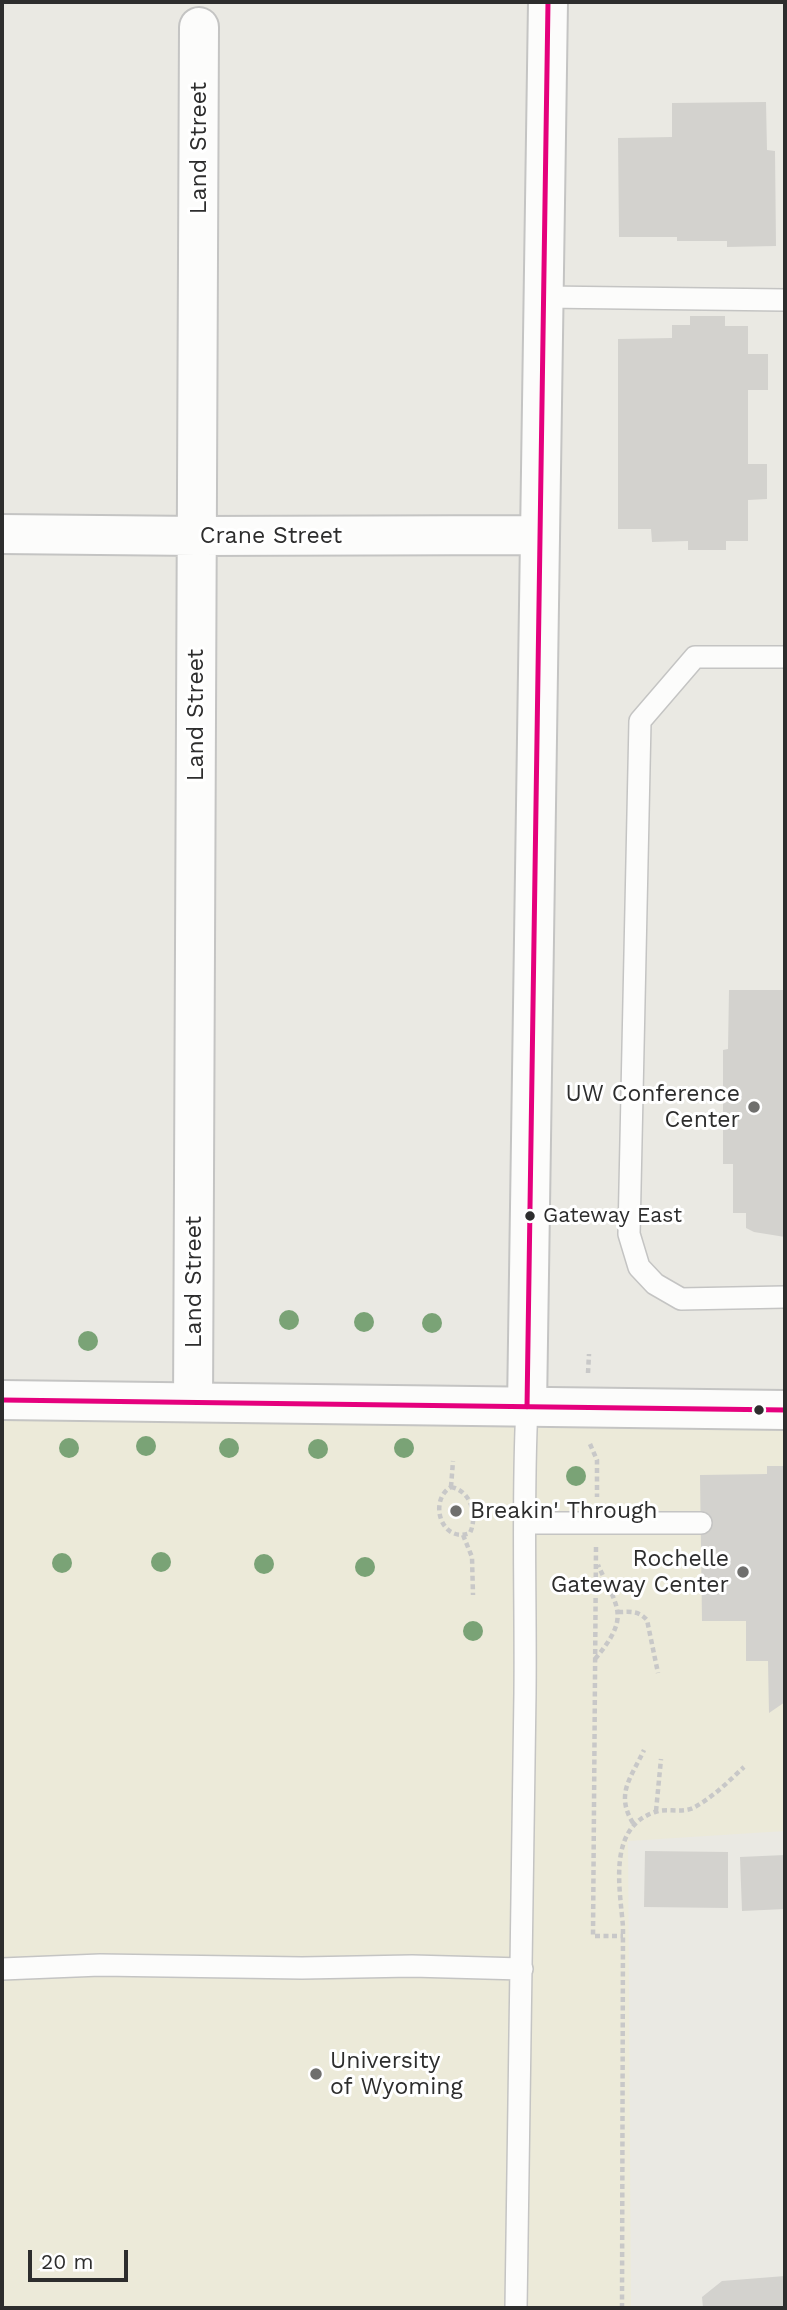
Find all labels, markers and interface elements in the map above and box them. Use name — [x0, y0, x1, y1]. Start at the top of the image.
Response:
street label: Land Street — [185, 82, 213, 214]
street label: Crane Street — [200, 522, 342, 550]
street label: Land Street — [182, 649, 210, 781]
place label: UW Conference Center — [565, 1080, 740, 1134]
marker: UW Conference Center — [746, 1099, 762, 1115]
place label: Gateway East — [543, 1203, 682, 1229]
marker: Gateway East — [523, 1209, 537, 1223]
street label: Land Street — [180, 1216, 208, 1348]
unlabelled marker — [752, 1403, 766, 1417]
place label: Breakin' Through — [470, 1497, 658, 1525]
marker: Breakin' Through — [448, 1503, 464, 1519]
place label: Rochelle Gateway Center — [551, 1545, 729, 1599]
marker: Rochelle Gateway Center — [735, 1564, 751, 1580]
place label: University of Wyoming — [330, 2047, 463, 2101]
marker: University of Wyoming — [308, 2066, 324, 2082]
scale bar — [32, 2236, 131, 2280]
text: 20 m — [41, 2249, 93, 2274]

